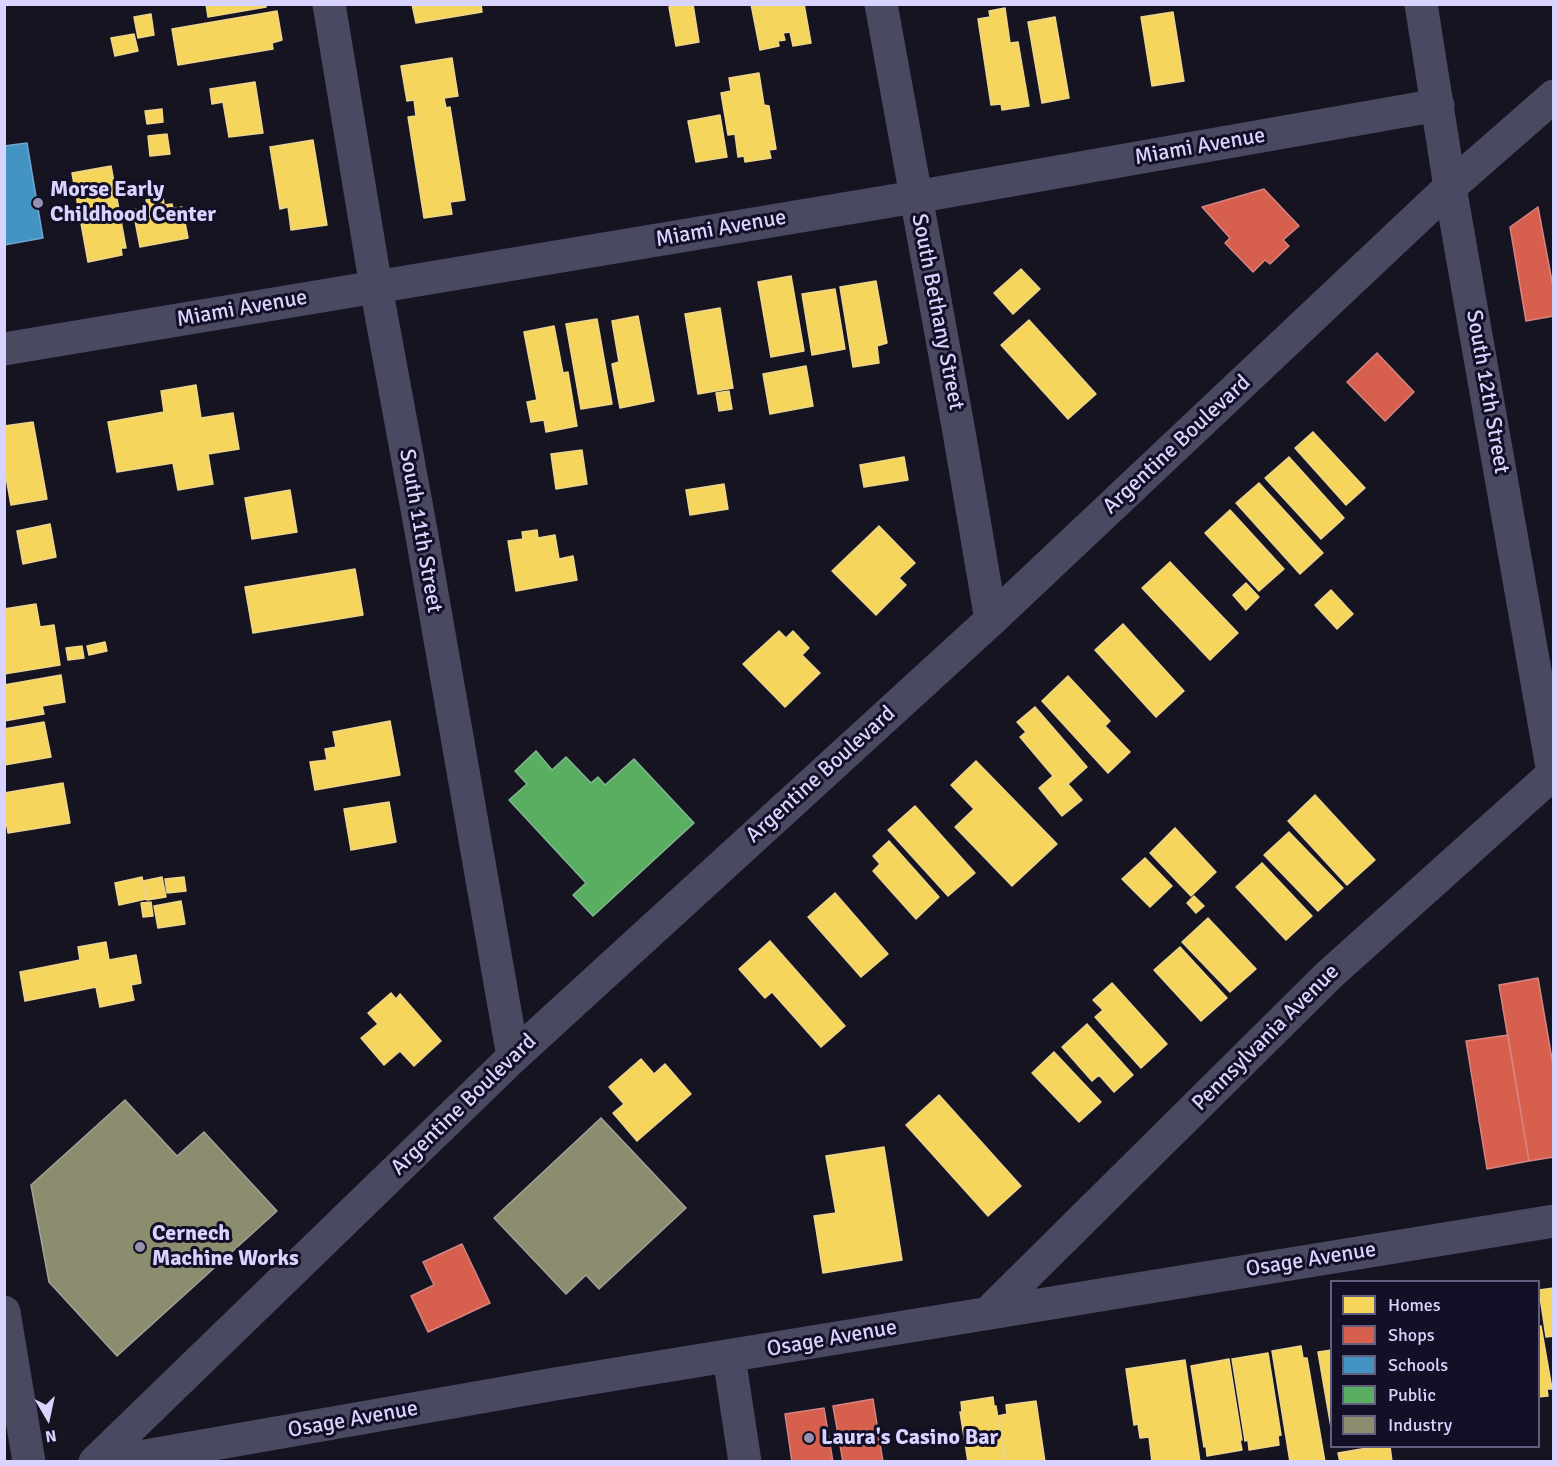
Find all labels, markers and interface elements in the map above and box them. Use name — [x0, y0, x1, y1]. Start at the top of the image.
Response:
street label: Miami Avenue — [1133, 123, 1267, 171]
place label: Morse Early Childhood Center — [50, 177, 216, 228]
marker: Morse Early Childhood Center — [31, 196, 45, 210]
street label: Miami Avenue — [654, 205, 788, 253]
street label: South Bethany Street — [905, 212, 969, 412]
street label: Miami Avenue — [175, 285, 309, 333]
street label: South 12th Street — [1460, 308, 1514, 476]
street label: Argentine Boulevard — [1098, 370, 1256, 520]
street label: South 11th Street — [393, 447, 447, 615]
street label: Argentine Boulevard — [741, 701, 901, 849]
street label: Pennsylvania Avenue — [1187, 959, 1345, 1117]
street label: Argentine Boulevard — [386, 1029, 542, 1181]
place label: Cernech Machine Works — [152, 1221, 299, 1272]
street label: Osage Avenue — [1244, 1237, 1378, 1283]
marker: Cernech Machine Works — [133, 1240, 147, 1254]
legend — [1330, 1280, 1540, 1448]
text: Homes — [1388, 1294, 1441, 1316]
street label: Osage Avenue — [765, 1315, 899, 1363]
text: Shops — [1388, 1324, 1435, 1346]
text: Schools — [1388, 1354, 1448, 1376]
text: Public — [1388, 1384, 1436, 1406]
north arrow — [18, 1388, 78, 1448]
street label: Osage Avenue — [286, 1396, 420, 1444]
text: Industry — [1388, 1414, 1452, 1436]
text: N — [44, 1425, 58, 1447]
place label: Laura's Casino Bar — [821, 1425, 998, 1451]
marker: Laura's Casino Bar — [802, 1431, 816, 1445]

